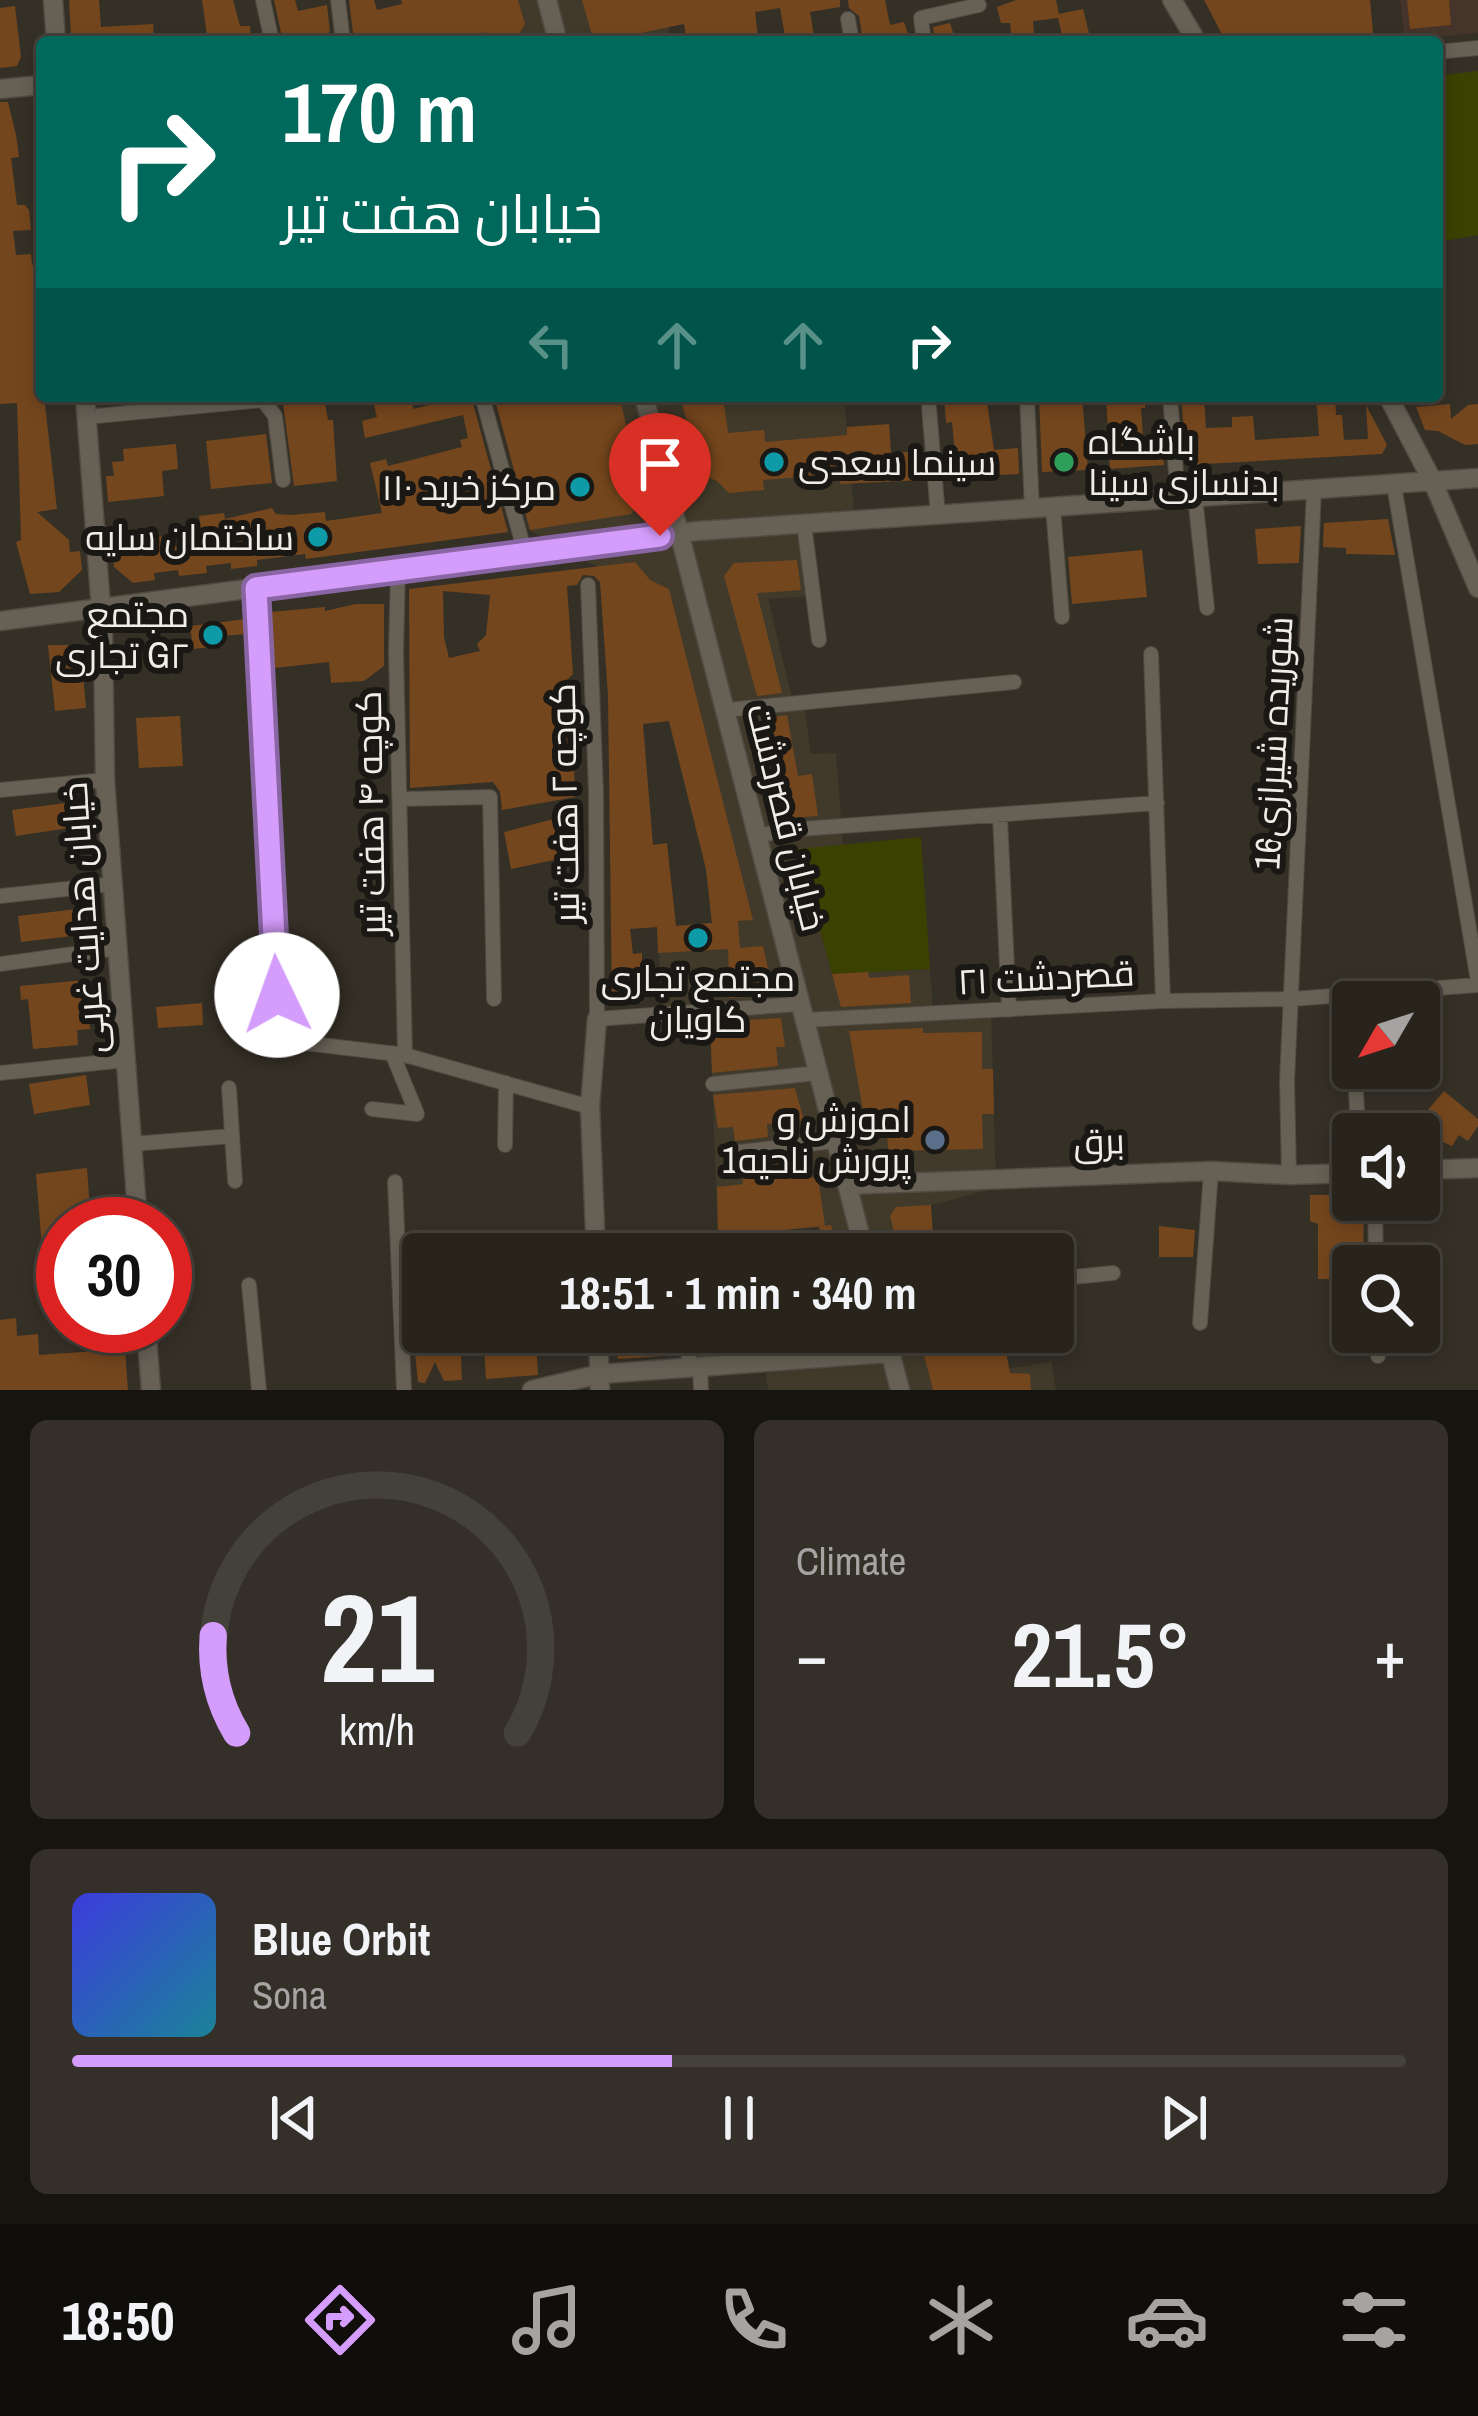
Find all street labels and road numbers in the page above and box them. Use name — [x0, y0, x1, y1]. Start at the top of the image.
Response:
street label: شوریده شیرازی16 — [1242, 615, 1304, 871]
street label: کوچه ۲ هفت تیر — [538, 683, 590, 925]
street label: کوچه ۴ هفت تیر — [344, 690, 396, 938]
street label: خیابان قصردشت — [736, 698, 838, 936]
street label: خیابان هدایت غربی — [50, 781, 116, 1055]
street label: قصردشت ۲۱ — [956, 948, 1136, 1006]
street label: برق — [1072, 1116, 1126, 1166]

